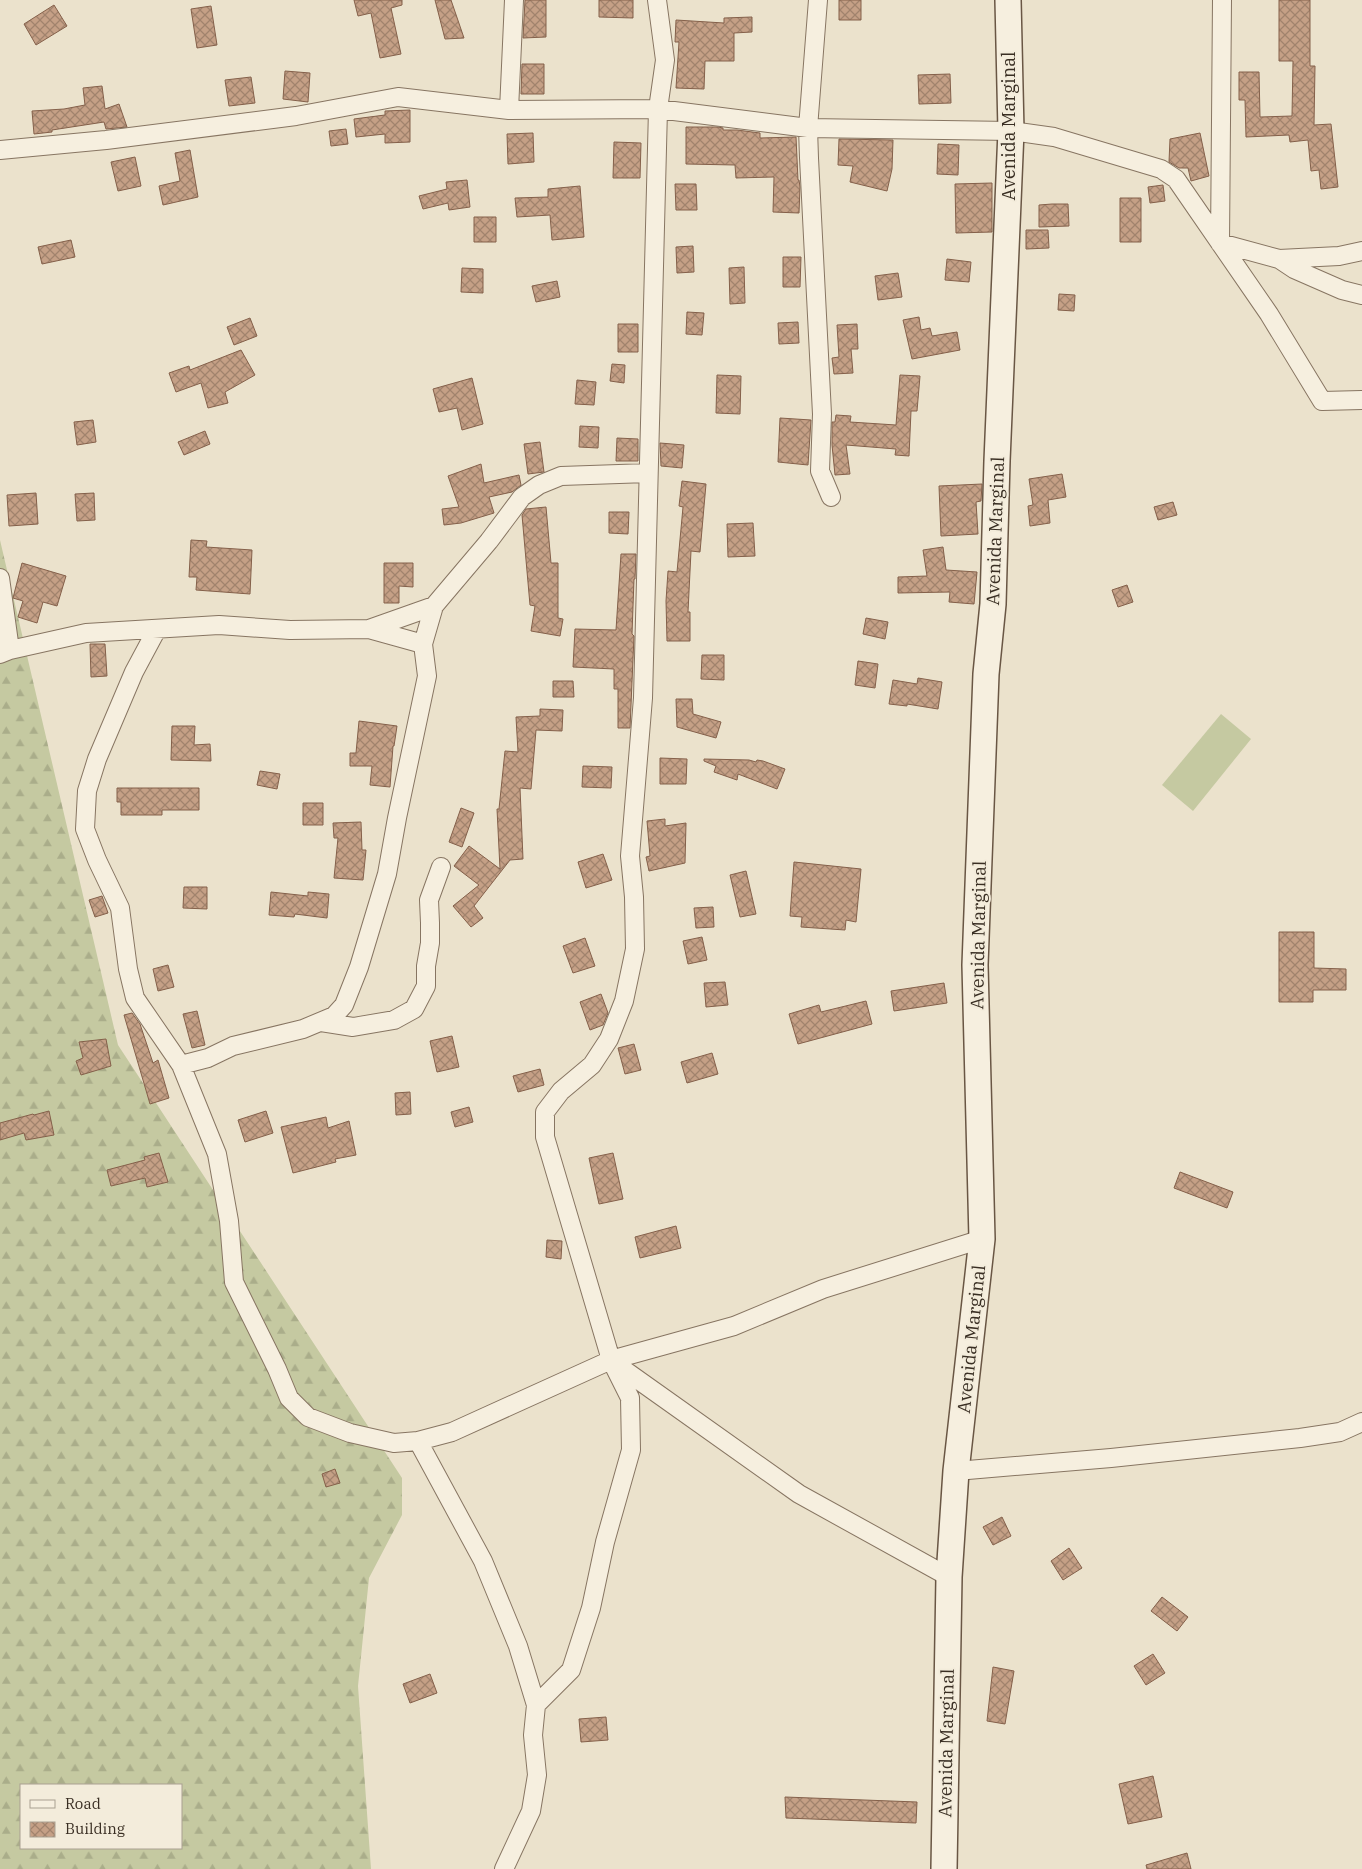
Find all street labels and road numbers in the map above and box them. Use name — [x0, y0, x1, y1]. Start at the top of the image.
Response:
street label: Avenida Marginal — [997, 52, 1020, 200]
street label: Avenida Marginal — [981, 456, 1009, 606]
street label: Avenida Marginal — [965, 860, 991, 1010]
street label: Avenida Marginal — [952, 1264, 990, 1414]
street label: Avenida Marginal — [933, 1668, 959, 1818]

